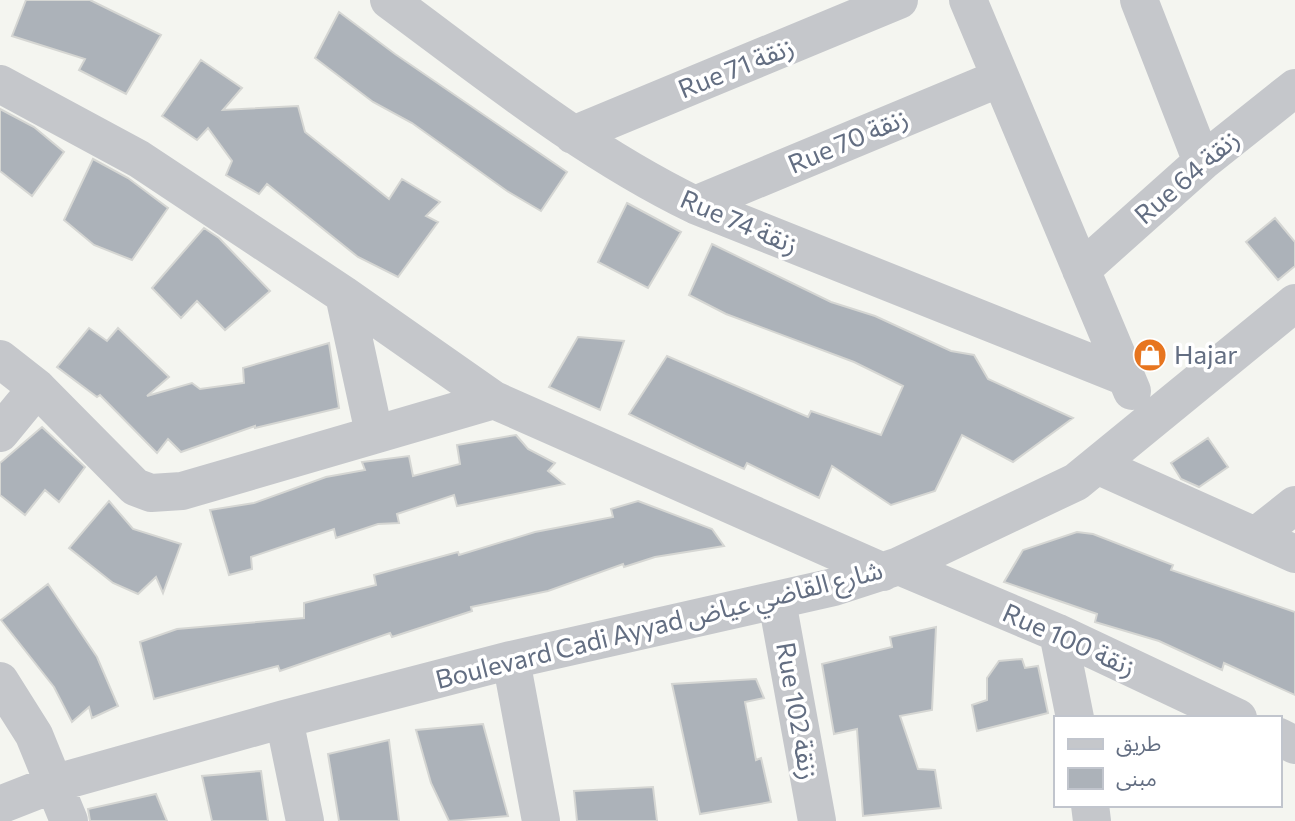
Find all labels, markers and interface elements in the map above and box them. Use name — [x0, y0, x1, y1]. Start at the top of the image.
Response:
street label: Rue 71 زنقة — [673, 29, 798, 105]
street label: Rue 70 زنقة — [783, 100, 912, 180]
street label: Rue 64 زنقة — [1127, 122, 1245, 230]
street label: Rue 74 زنقة — [676, 182, 803, 260]
shop icon: Hajar — [1131, 336, 1169, 374]
place label: Hajar — [1174, 338, 1238, 369]
street label: Boulevard Cadi Ayyad شارع القاضي عياض — [432, 553, 887, 700]
street label: Rue 100 زنقة — [998, 596, 1141, 683]
street label: Rue 102 زنقة — [770, 640, 826, 782]
legend — [1054, 716, 1281, 807]
text: طريق — [1116, 730, 1161, 757]
text: مبنى — [1116, 765, 1157, 791]

